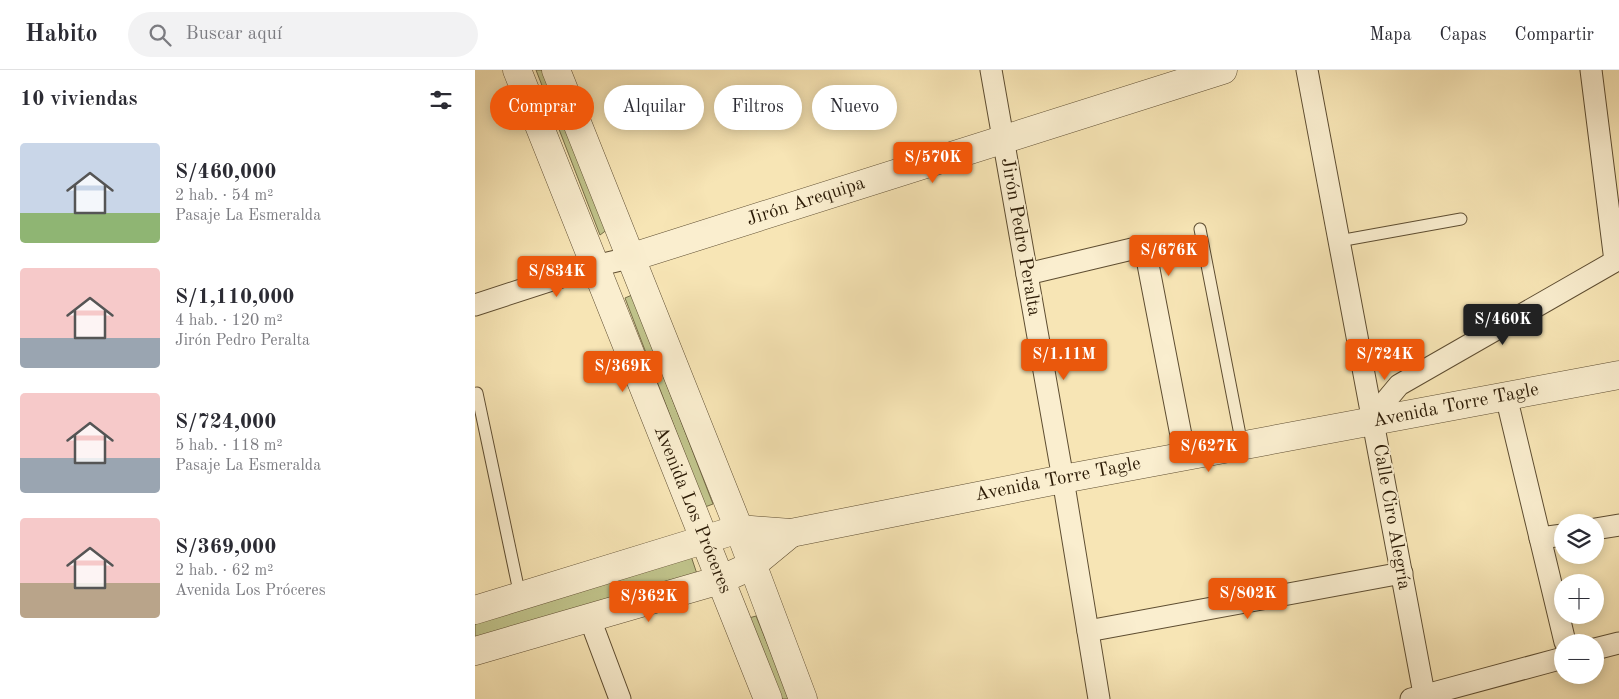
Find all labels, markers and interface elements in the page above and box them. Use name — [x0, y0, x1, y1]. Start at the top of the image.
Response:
search box — [128, 12, 478, 57]
icon: search — [146, 21, 174, 49]
text: Habito — [25, 23, 98, 47]
text: Buscar aquí — [186, 25, 282, 44]
text: Mapa — [1369, 26, 1412, 44]
text: Capas — [1440, 26, 1487, 44]
text: Compartir — [1515, 26, 1594, 44]
chip: Comprar — [490, 85, 594, 130]
chip: Alquilar — [604, 85, 704, 130]
chip: Filtros — [714, 85, 802, 130]
chip: Nuevo — [812, 85, 897, 130]
icon: filters — [427, 86, 455, 114]
text: 10 viviendas — [20, 89, 138, 110]
pin: S/570K — [892, 142, 974, 184]
text: S/570K — [904, 150, 962, 166]
street label: Jirón Pedro Peralta — [997, 156, 1043, 318]
text: S/460,000 — [175, 162, 276, 183]
icon: home — [60, 163, 120, 223]
street label: Jirón Arequipa — [744, 174, 868, 230]
text: 2 hab. · 54 m² — [175, 188, 273, 204]
text: Pasaje La Esmeralda — [175, 208, 321, 224]
pin: S/676K — [1128, 234, 1210, 277]
text: S/676K — [1140, 243, 1198, 259]
pin: S/834K — [516, 256, 598, 298]
text: S/834K — [528, 264, 586, 280]
text: S/1,110,000 — [175, 287, 295, 308]
icon: home — [60, 288, 120, 348]
pin: S/460K — [1462, 304, 1544, 346]
text: S/460K — [1474, 312, 1532, 328]
text: 4 hab. · 120 m² — [175, 313, 283, 329]
text: Jirón Pedro Peralta — [175, 333, 310, 349]
pin: S/1.11M — [1018, 338, 1110, 381]
pin: S/724K — [1344, 338, 1426, 381]
text: S/1.11M — [1032, 347, 1096, 363]
text: S/724K — [1356, 347, 1414, 363]
pin: S/369K — [582, 350, 664, 393]
text: S/369K — [594, 359, 652, 375]
street label: Avenida Torre Tagle — [1371, 381, 1541, 431]
text: S/724,000 — [175, 412, 276, 433]
icon: home — [60, 413, 120, 473]
street label: Avenida Los Próceres — [650, 424, 734, 596]
pin: S/627K — [1168, 430, 1250, 473]
text: 5 hab. · 118 m² — [175, 438, 283, 454]
text: S/627K — [1180, 439, 1238, 455]
street label: Calle Ciro Alegría — [1369, 443, 1413, 592]
street label: Avenida Torre Tagle — [973, 455, 1143, 505]
text: Pasaje La Esmeralda — [175, 458, 321, 474]
map controls — [1554, 514, 1604, 684]
button: layers — [1554, 514, 1604, 564]
text: S/369,000 — [175, 537, 276, 558]
icon: home — [60, 538, 120, 598]
text: 2 hab. · 62 m² — [175, 563, 273, 579]
button: + — [1554, 574, 1604, 624]
pin: S/802K — [1207, 578, 1289, 620]
pin: S/362K — [608, 580, 690, 623]
text: Avenida Los Próceres — [175, 583, 326, 599]
text: S/802K — [1219, 586, 1277, 602]
text: S/362K — [620, 589, 678, 605]
button: − — [1554, 634, 1604, 684]

